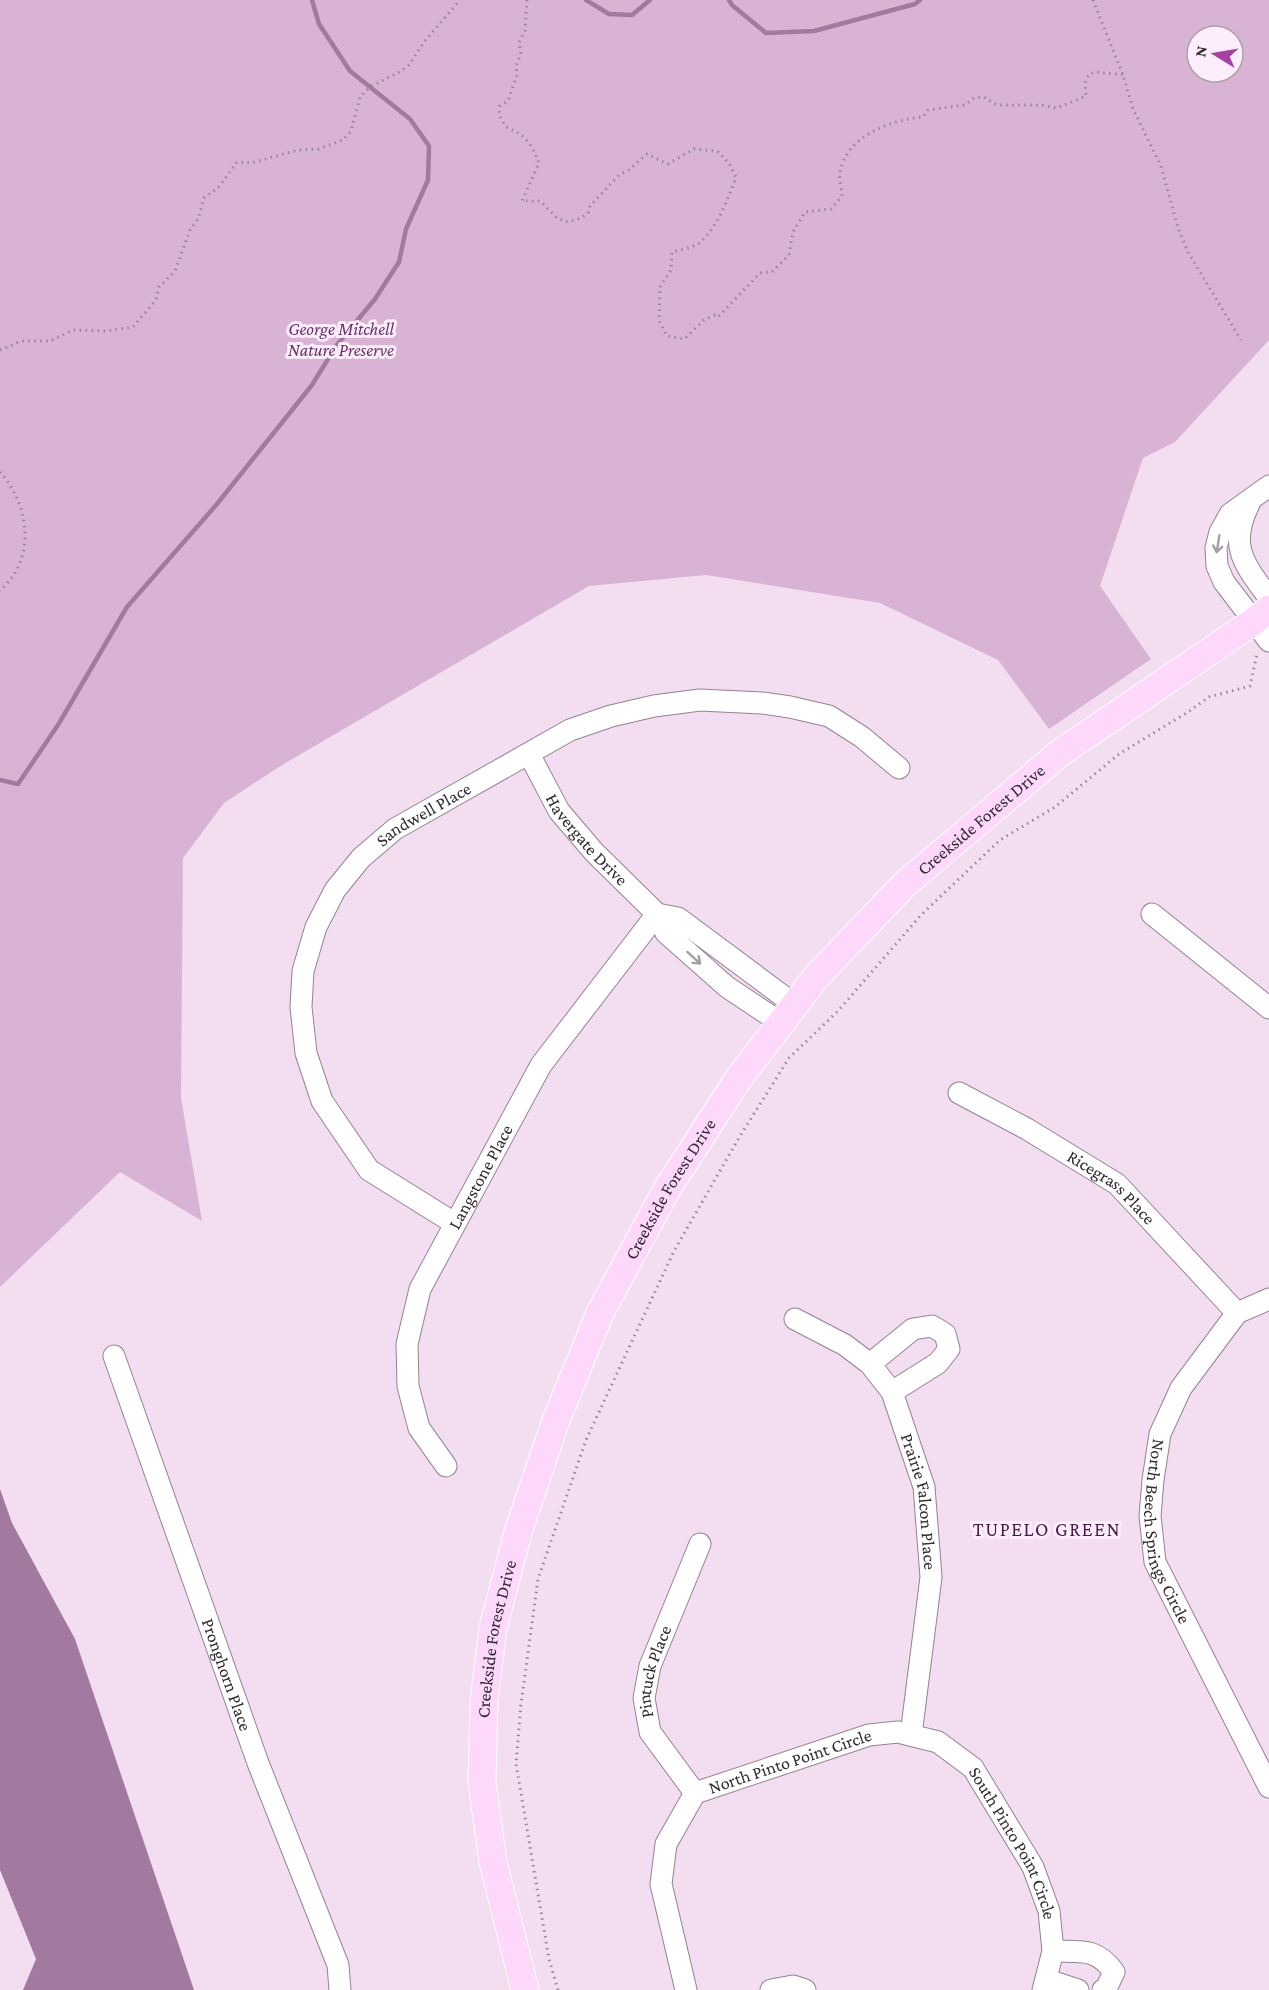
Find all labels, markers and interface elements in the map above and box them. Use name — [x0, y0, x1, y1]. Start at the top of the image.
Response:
north arrow — [1185, 24, 1245, 84]
text: N — [1191, 44, 1210, 58]
park label: George Mitchell Nature Preserve — [288, 319, 394, 360]
one-way arrow — [1212, 533, 1223, 553]
street label: Creekside Forest Drive — [913, 760, 1049, 879]
street label: Sandwell Place — [372, 778, 475, 851]
street label: Havergate Drive — [542, 790, 632, 890]
one-way arrow — [687, 951, 702, 965]
street label: Creekside Forest Drive — [621, 1115, 720, 1263]
street label: Langstone Place — [444, 1121, 517, 1233]
street label: Ricegrass Place — [1064, 1146, 1160, 1229]
street label: Prairie Falcon Place — [897, 1431, 940, 1570]
street label: North Beech Springs Circle — [1140, 1438, 1195, 1627]
district label: TUPELO GREEN — [973, 1518, 1121, 1540]
street label: Creekside Forest Drive — [474, 1558, 520, 1718]
street label: Pronghorn Place — [198, 1616, 256, 1734]
street label: Pintuck Place — [634, 1622, 676, 1720]
street label: North Pinto Point Circle — [706, 1725, 874, 1798]
street label: South Pinto Point Circle — [965, 1763, 1060, 1920]

